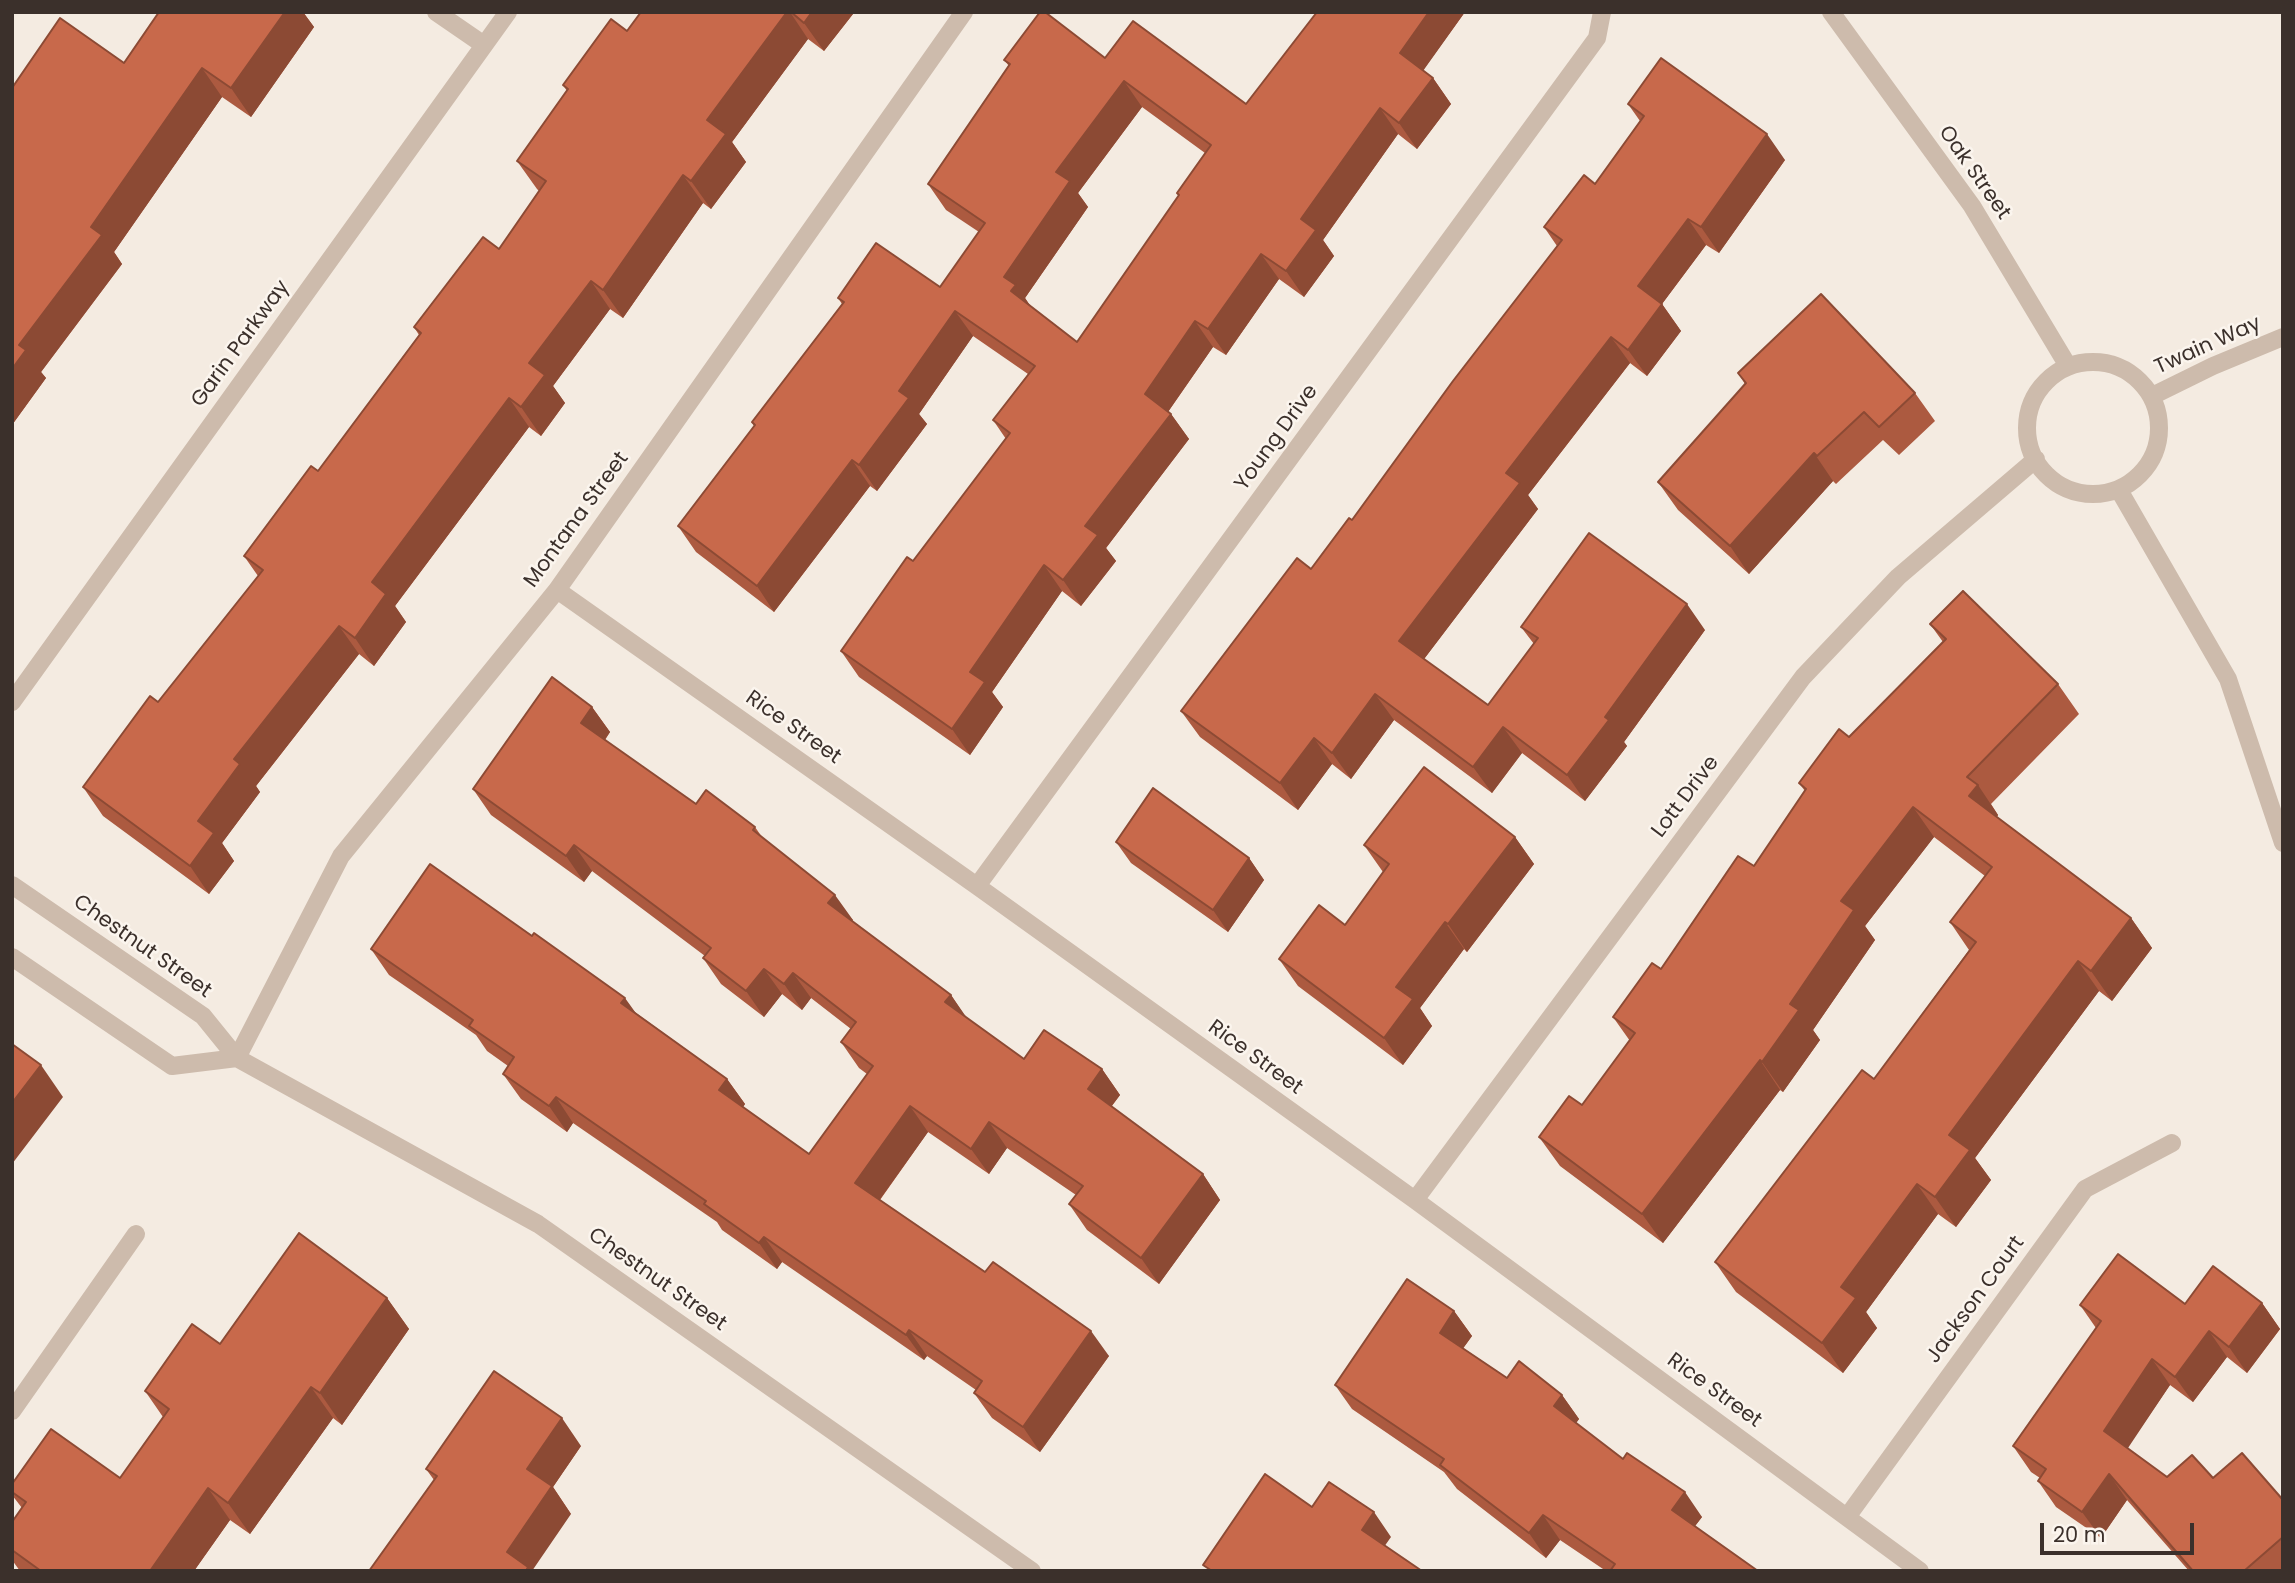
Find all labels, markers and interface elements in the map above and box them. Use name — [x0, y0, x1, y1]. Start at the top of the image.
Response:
street label: Oak Street — [1933, 121, 2015, 225]
street label: Garin Parkway — [186, 276, 296, 412]
street label: Twain Way — [2151, 311, 2265, 381]
street label: Young Drive — [1230, 380, 1324, 496]
street label: Montana Street — [519, 447, 635, 593]
street label: Rice Street — [740, 686, 846, 770]
street label: Lott Drive — [1647, 751, 1725, 843]
street label: Chestnut Street — [68, 890, 216, 1004]
street label: Rice Street — [1203, 1015, 1307, 1101]
street label: Chestnut Street — [583, 1223, 731, 1337]
street label: Jackson Court — [1921, 1232, 2031, 1368]
street label: Rice Street — [1662, 1348, 1766, 1434]
scale bar — [2043, 1510, 2197, 1554]
text: 20 m — [2053, 1520, 2106, 1549]

